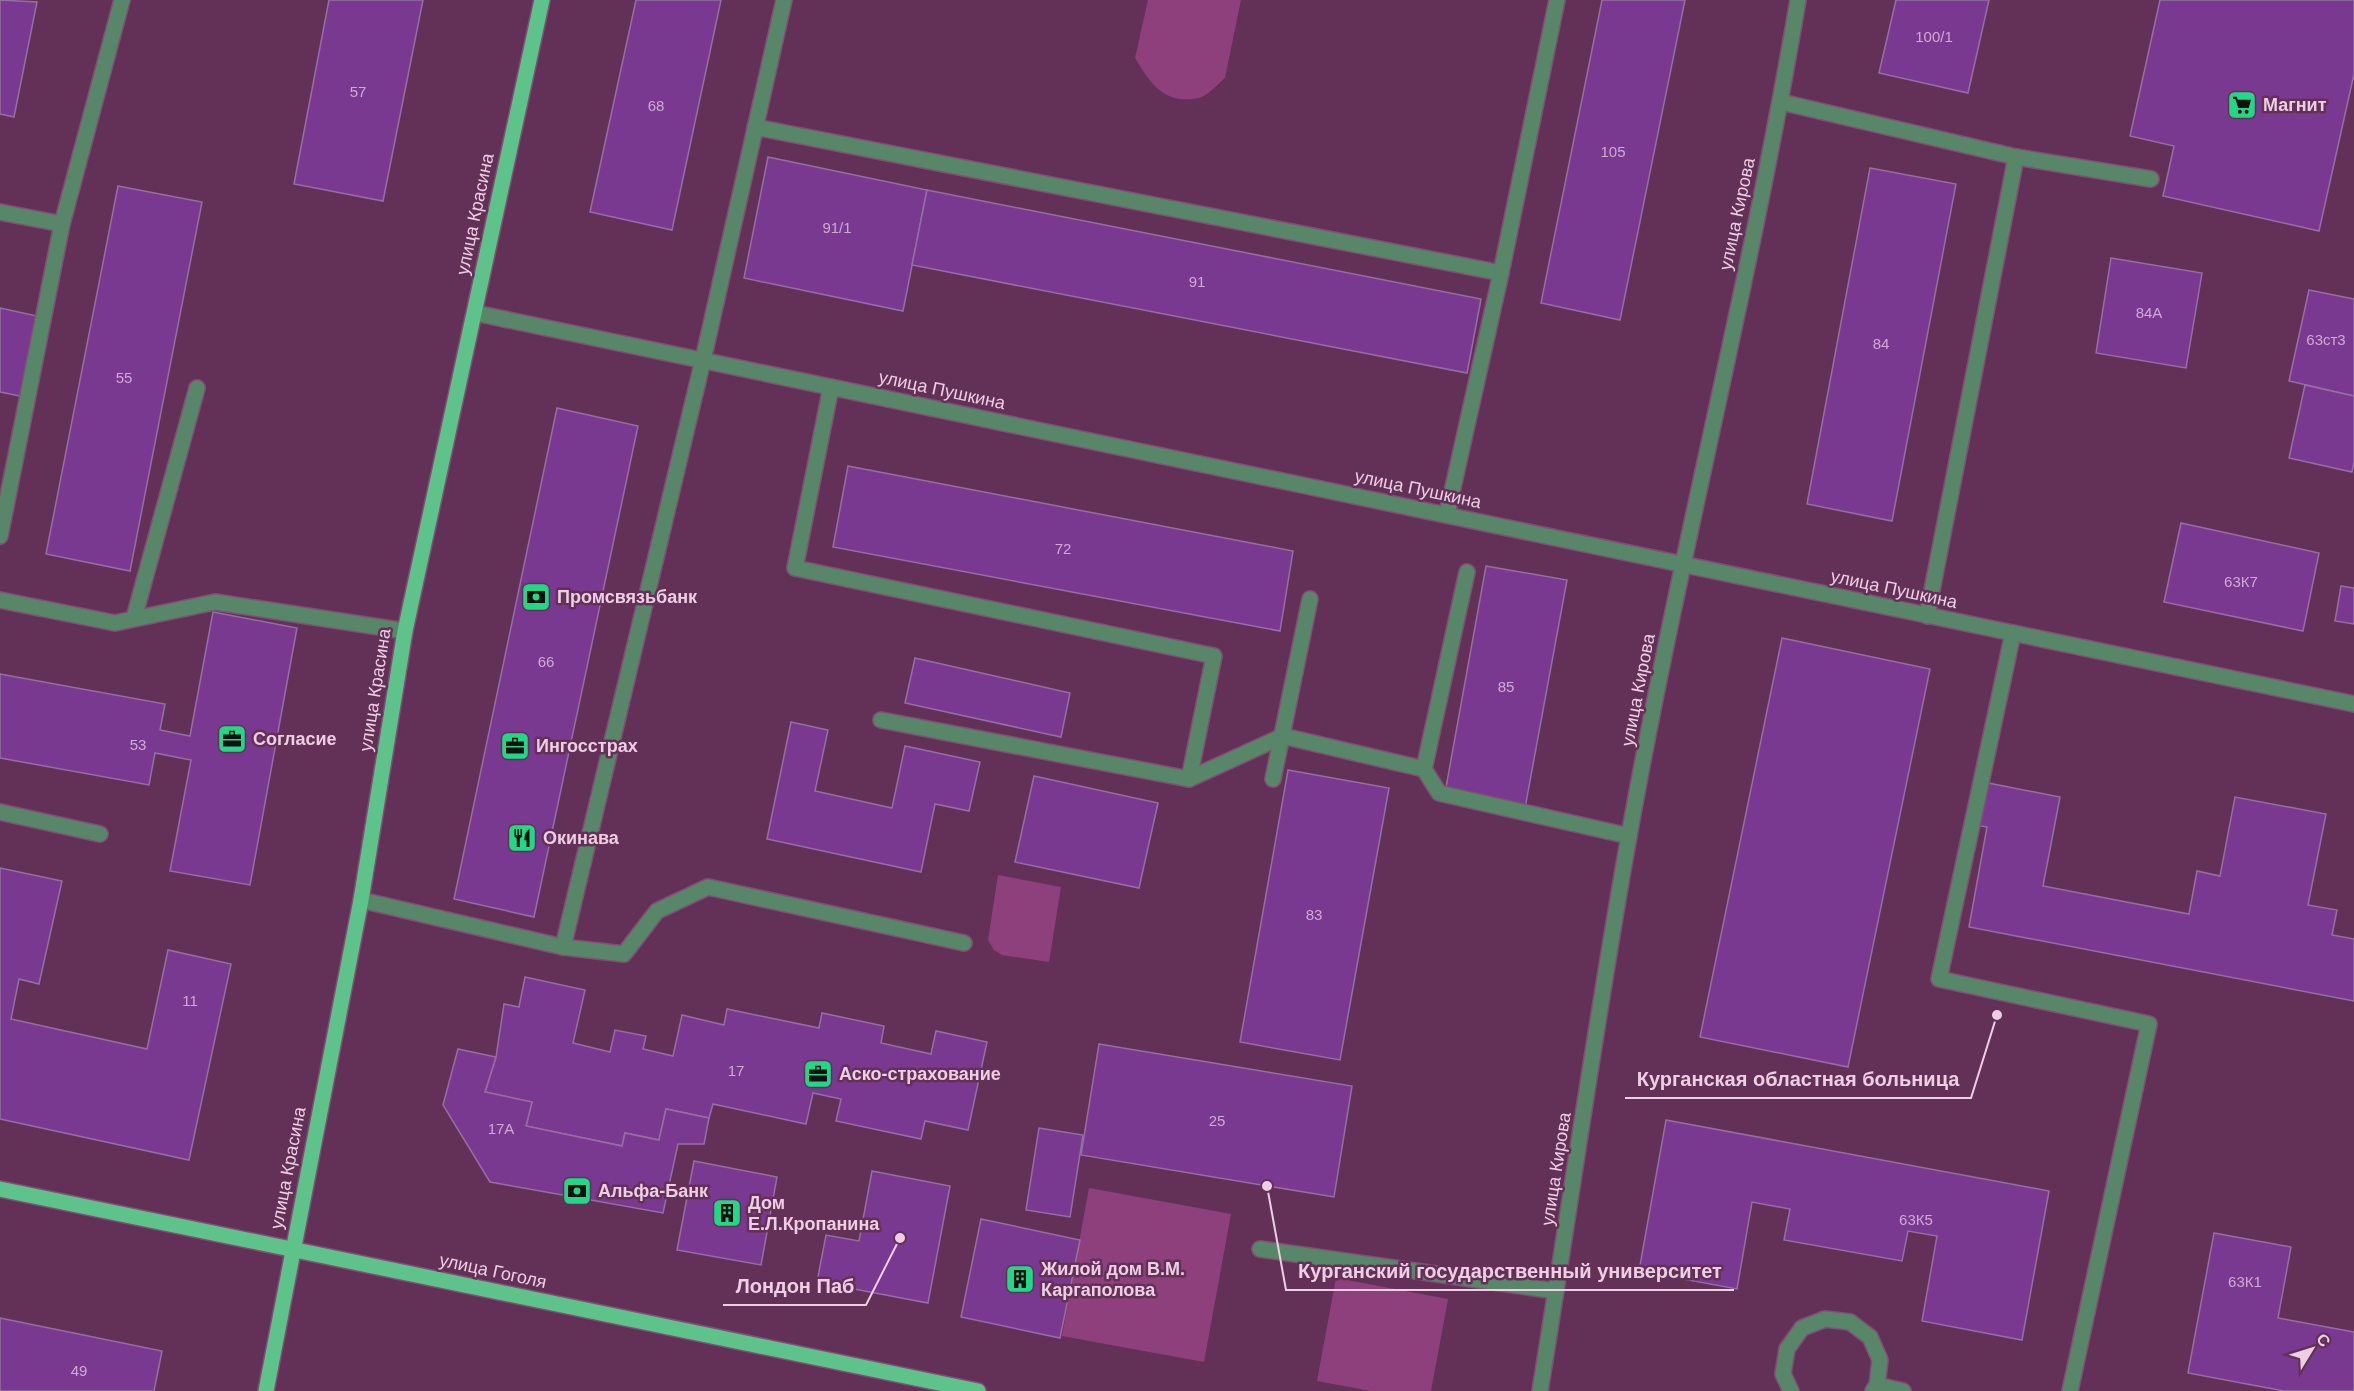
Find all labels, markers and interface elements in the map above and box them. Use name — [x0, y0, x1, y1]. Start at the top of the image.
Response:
house number: 100/1 — [1915, 28, 1953, 45]
house number: 57 — [350, 83, 366, 100]
supermarket icon: Магнит — [2226, 89, 2258, 121]
place label: Магнит — [2263, 95, 2327, 115]
house number: 68 — [648, 97, 664, 114]
house number: 105 — [1600, 143, 1626, 160]
street label: улица Красина — [452, 150, 498, 277]
street label: улица Кирова — [1715, 155, 1759, 272]
house number: 91/1 — [822, 219, 852, 236]
house number: 91 — [1189, 273, 1205, 290]
house number: 84А — [2136, 304, 2162, 321]
house number: 63ст3 — [2306, 331, 2346, 348]
house number: 84 — [1873, 335, 1889, 352]
street label: улица Пушкина — [877, 367, 1008, 413]
house number: 55 — [116, 369, 132, 386]
street label: улица Пушкина — [1353, 466, 1484, 512]
house number: 72 — [1055, 540, 1071, 557]
street label: улица Пушкина — [1829, 566, 1960, 612]
house number: 63К7 — [2224, 573, 2258, 590]
bank icon: Промсвязьбанк — [520, 581, 552, 613]
place label: Промсвязьбанк — [557, 587, 698, 607]
street label: улица Красина — [355, 626, 395, 753]
street label: улица Кирова — [1617, 631, 1659, 748]
house number: 66 — [538, 653, 554, 670]
house number: 85 — [1498, 678, 1514, 695]
office icon: Согласие — [216, 723, 248, 755]
place label: Согласие — [253, 729, 337, 749]
office icon: Ингосстрах — [499, 730, 531, 762]
house number: 53 — [130, 736, 146, 753]
place label: Ингосстрах — [536, 736, 638, 756]
restaurant icon: Окинава — [506, 822, 538, 854]
place label: Окинава — [543, 828, 620, 848]
house number: 83 — [1306, 906, 1322, 923]
house number: 11 — [182, 992, 198, 1009]
office icon: Аско-страхование — [802, 1058, 834, 1090]
callout: Курганская областная больница — [1625, 1060, 1971, 1098]
house number: 17 — [728, 1062, 744, 1079]
place label: Аско-страхование — [839, 1064, 1001, 1084]
text: Курганская областная больница — [1637, 1068, 1960, 1090]
street label: улица Красина — [266, 1104, 310, 1231]
street label: улица Кирова — [1537, 1110, 1575, 1227]
house number: 25 — [1209, 1112, 1225, 1129]
house number: 17А — [488, 1120, 514, 1137]
bank icon: Альфа-Банк — [561, 1175, 593, 1207]
place label: Альфа-Банк — [598, 1181, 709, 1201]
place label: Дом Е.Л.Кропанина — [748, 1193, 880, 1234]
building icon: Дом Е.Л.Кропанина — [711, 1197, 743, 1229]
house number: 63К5 — [1899, 1211, 1933, 1228]
street label: улица Гоголя — [438, 1250, 548, 1292]
callout: Курганский государственный университет — [1286, 1252, 1734, 1290]
place label: Жилой дом В.М. Каргаполова — [1040, 1259, 1185, 1300]
text: Курганский государственный университет — [1298, 1260, 1722, 1282]
building icon: Жилой дом В.М. Каргаполова — [1004, 1263, 1036, 1295]
callout: Лондон Паб — [723, 1267, 866, 1305]
house number: 63К1 — [2228, 1273, 2262, 1290]
text: Лондон Паб — [736, 1275, 854, 1297]
north arrow — [2282, 1319, 2342, 1379]
text: С — [2313, 1330, 2334, 1350]
house number: 49 — [71, 1362, 87, 1379]

